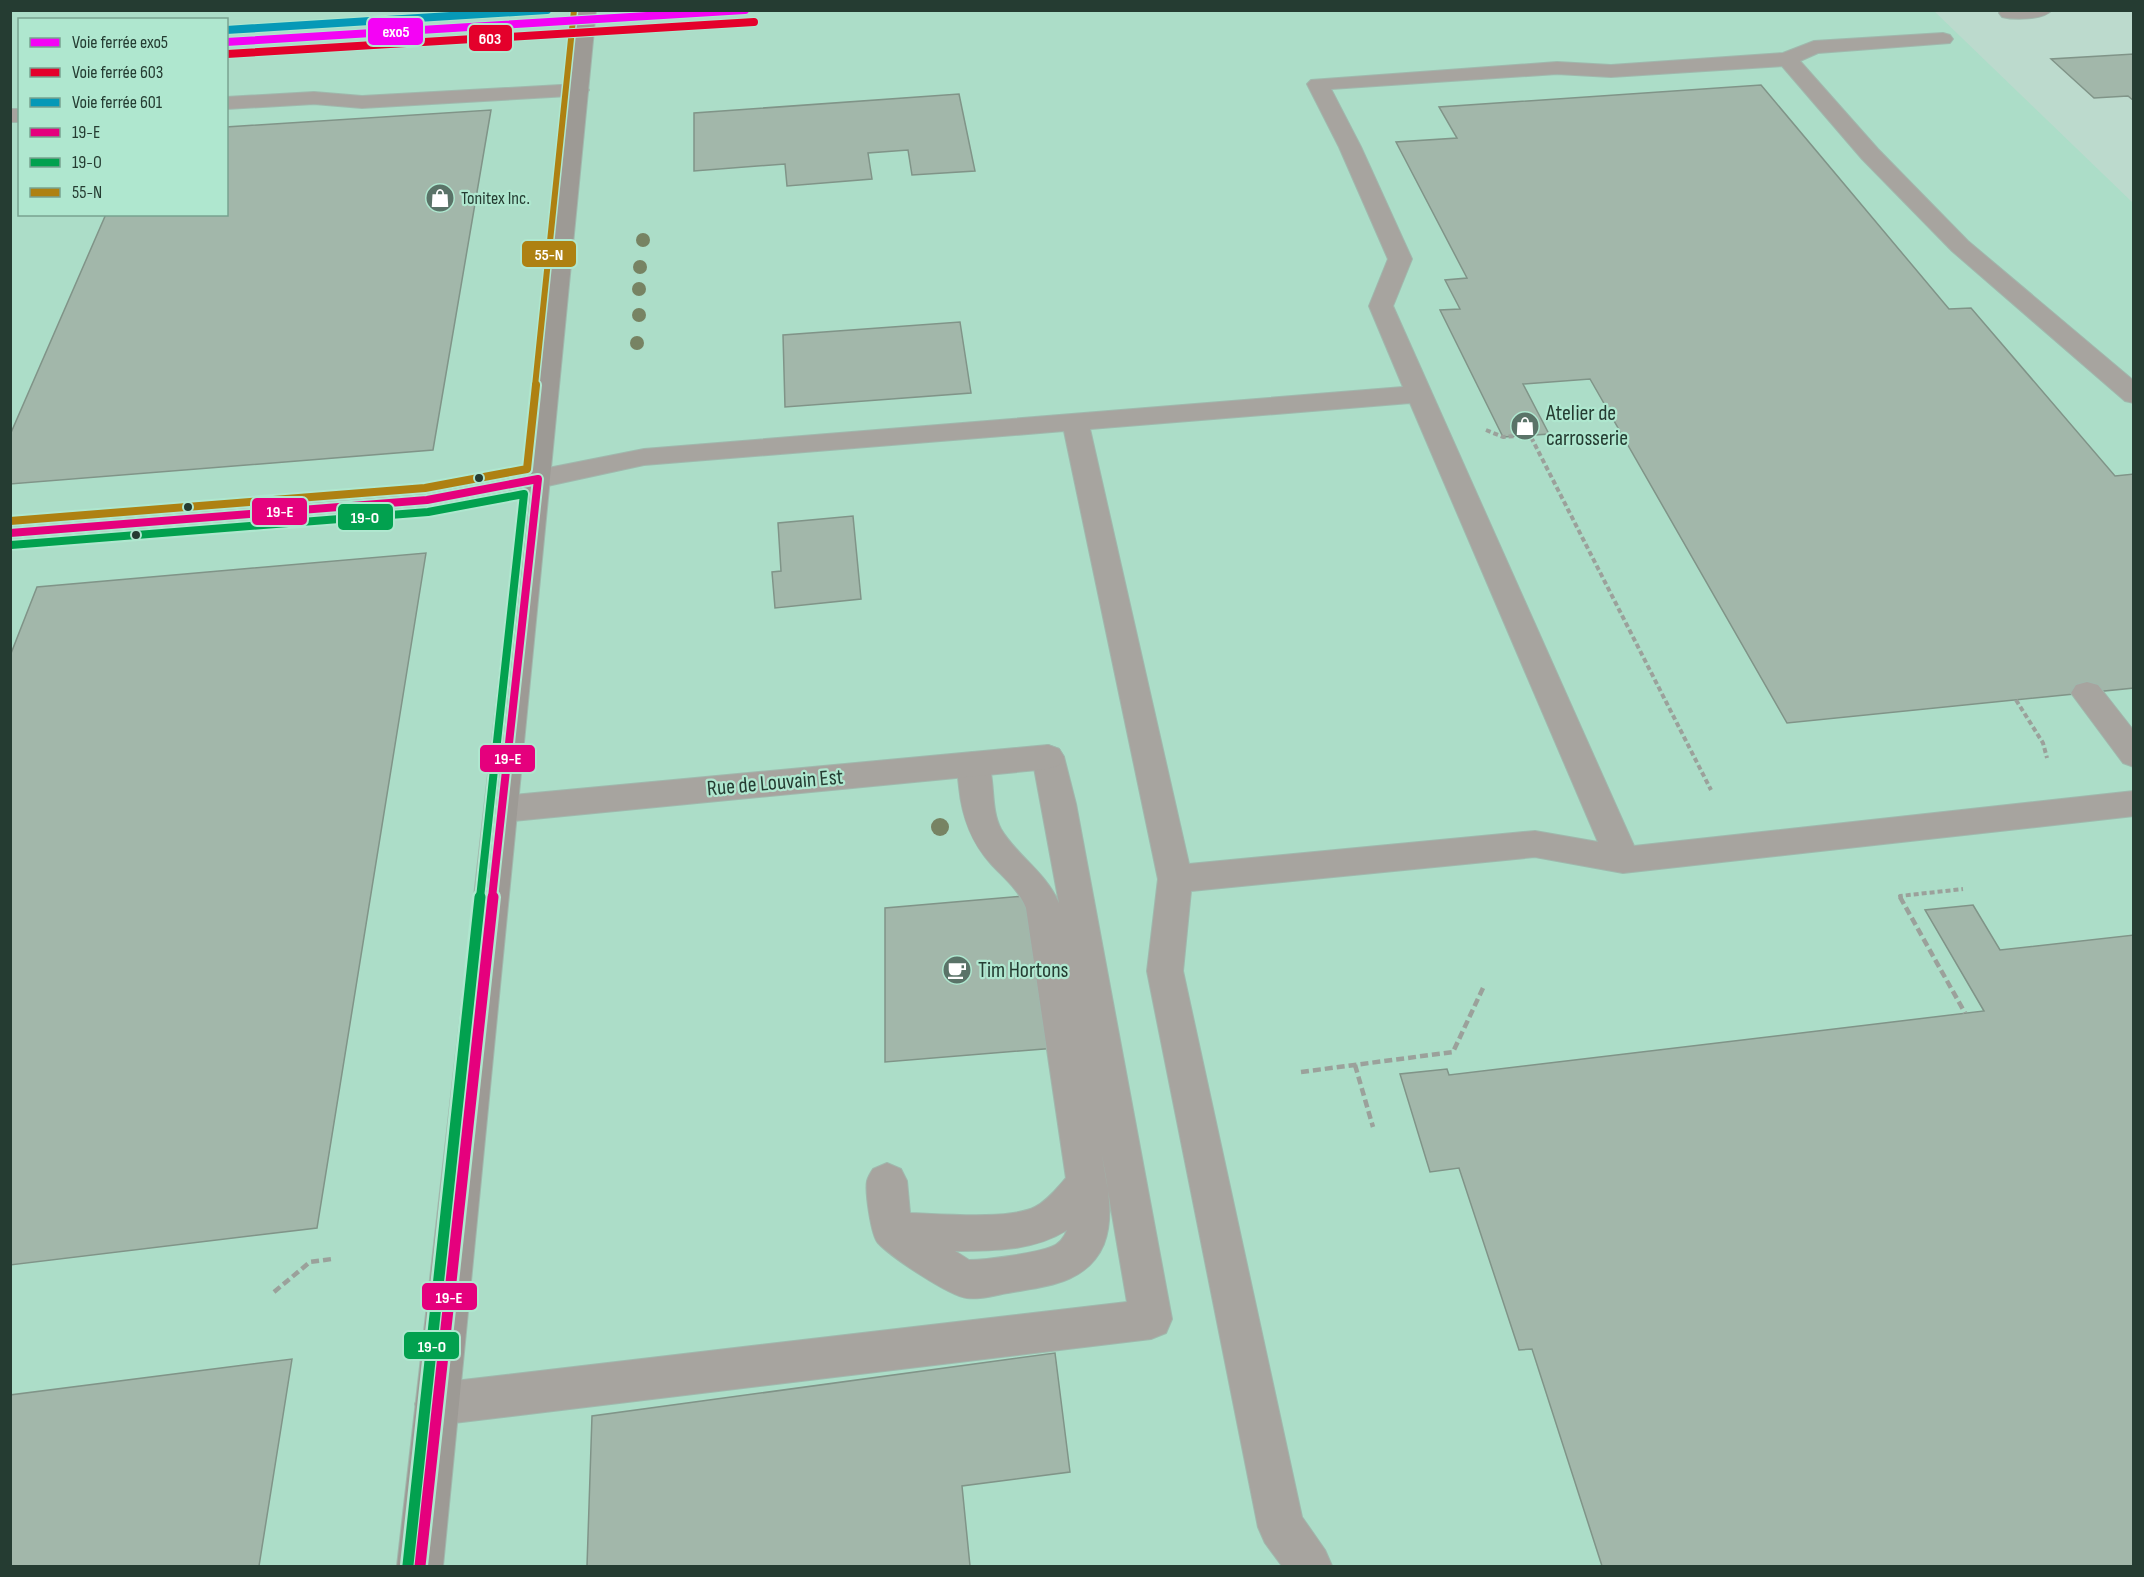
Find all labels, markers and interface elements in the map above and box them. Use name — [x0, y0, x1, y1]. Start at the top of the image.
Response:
line badge: exo5 — [367, 17, 424, 46]
legend — [18, 18, 228, 216]
text: exo5 — [382, 23, 410, 42]
line badge: 603 — [468, 24, 513, 52]
text: 603 — [479, 30, 501, 49]
text: Voie ferrée exo5 — [72, 32, 168, 53]
text: Voie ferrée 603 — [72, 62, 163, 83]
text: Voie ferrée 601 — [72, 92, 163, 113]
text: 19-E — [72, 122, 100, 143]
text: 19-O — [72, 152, 102, 173]
text: 55-N — [72, 182, 102, 203]
shop icon: Tonitex Inc. — [424, 182, 456, 214]
place label: Tonitex Inc. — [461, 188, 530, 209]
line badge: 55-N — [521, 240, 577, 268]
text: 55-N — [535, 246, 563, 265]
place label: Atelier de carrosserie — [1545, 400, 1628, 452]
shop icon: Atelier de carrosserie — [1509, 410, 1541, 442]
unlabelled marker — [473, 472, 485, 484]
line badge: 19-E — [251, 497, 308, 526]
unlabelled marker — [182, 501, 194, 513]
text: 19-E — [267, 503, 294, 522]
line badge: 19-O — [337, 503, 394, 531]
text: 19-O — [351, 509, 379, 528]
unlabelled marker — [130, 529, 142, 541]
line badge: 19-E — [479, 744, 536, 773]
text: 19-E — [495, 750, 522, 769]
street label: Rue de Louvain Est — [706, 764, 845, 802]
cafe icon: Tim Hortons — [941, 954, 973, 986]
place label: Tim Hortons — [978, 957, 1069, 984]
line badge: 19-E — [421, 1282, 478, 1311]
text: 19-E — [436, 1289, 463, 1308]
line badge: 19-O — [403, 1331, 460, 1360]
text: 19-O — [418, 1338, 446, 1357]

